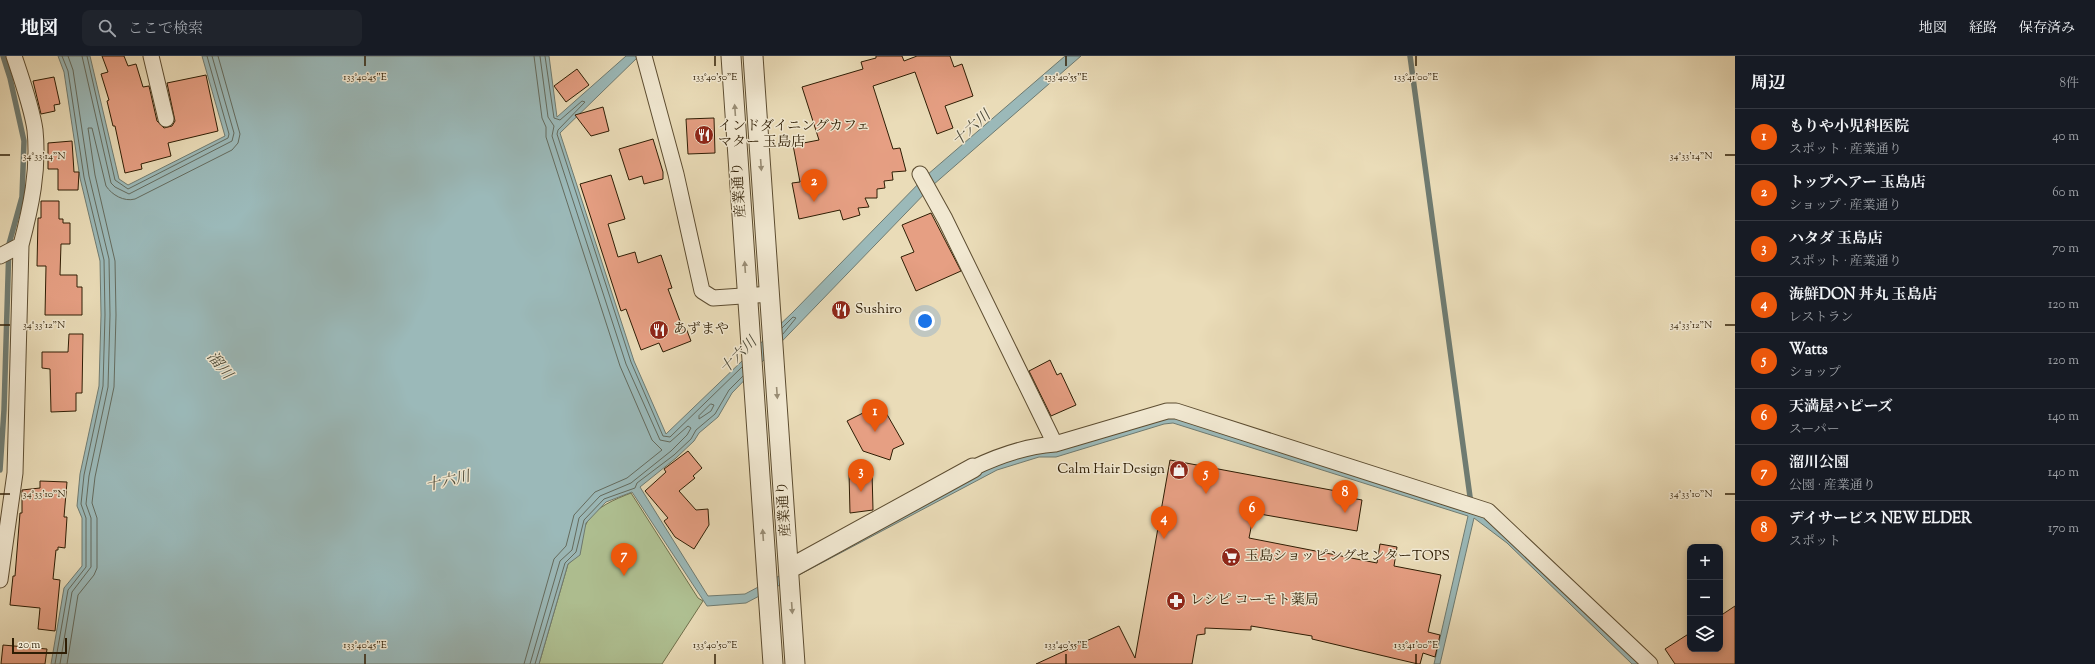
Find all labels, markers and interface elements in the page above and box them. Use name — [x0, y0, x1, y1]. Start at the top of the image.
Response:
search box — [82, 10, 362, 46]
text: 地図 — [20, 16, 58, 43]
icon: search — [96, 17, 118, 39]
text: ここで検索 — [128, 19, 203, 40]
text: 地図 — [1919, 19, 1947, 39]
text: 経路 — [1969, 19, 1997, 39]
text: 保存済み — [2019, 19, 2075, 39]
text: 133°40'45"E — [343, 70, 387, 85]
text: 133°40'50"E — [693, 70, 737, 85]
text: 133°40'55"E — [1044, 70, 1088, 85]
text: 133°41'00"E — [1394, 70, 1438, 85]
text: 周辺 — [1751, 72, 1785, 96]
text: 8件 — [2059, 75, 2079, 93]
one-way arrow — [731, 104, 738, 116]
water label: 十六川 — [948, 105, 997, 152]
place label: インドダイニングカフェ マター 玉島店 — [718, 117, 870, 153]
text: もりや小児科医院 — [1789, 117, 1909, 138]
restaurant icon: インドダイニングカフェ マター 玉島店 — [693, 124, 715, 146]
text: 1 — [1762, 128, 1766, 146]
text: 40 m — [2052, 128, 2079, 146]
text: スポット · 産業通り — [1789, 141, 1902, 159]
text: 34°33'14"N — [23, 149, 65, 164]
text: 34°33'14"N — [1670, 149, 1712, 164]
one-way arrow — [757, 159, 764, 171]
street label: 産業通り — [728, 161, 752, 219]
pin: 2 — [801, 169, 827, 202]
text: トップヘアー 玉島店 — [1789, 173, 1925, 194]
text: 2 — [1761, 184, 1767, 202]
text: 60 m — [2052, 184, 2079, 202]
text: ショップ · 産業通り — [1789, 197, 1902, 215]
text: ハタダ 玉島店 — [1789, 229, 1882, 250]
text: 3 — [1761, 240, 1767, 258]
text: 70 m — [2052, 240, 2079, 258]
text: スポット · 産業通り — [1789, 253, 1902, 271]
one-way arrow — [742, 261, 749, 273]
text: 海鮮DON 丼丸 玉島店 — [1789, 285, 1937, 306]
text: 4 — [1761, 296, 1767, 314]
text: 120 m — [2048, 296, 2079, 314]
restaurant icon: Sushiro — [830, 299, 852, 321]
place label: Sushiro — [855, 300, 902, 320]
text: レストラン — [1789, 309, 1854, 327]
your location — [915, 311, 935, 331]
text: 34°33'12"N — [23, 318, 65, 333]
text: 34°33'12"N — [1670, 318, 1712, 333]
restaurant icon: あずまや — [648, 319, 670, 341]
place label: あずまや — [673, 320, 729, 340]
water label: 十六川 — [716, 331, 764, 379]
text: Watts — [1789, 340, 1828, 361]
water label: 溜川 — [201, 348, 238, 386]
text: 5 — [1762, 352, 1766, 370]
text: 120 m — [2048, 352, 2079, 370]
text: ショップ — [1789, 364, 1841, 382]
one-way arrow — [774, 387, 781, 399]
text: 天満屋ハピーズ — [1789, 397, 1893, 418]
pin: 1 — [862, 399, 888, 432]
text: 6 — [1761, 408, 1767, 426]
text: 140 m — [2048, 408, 2079, 426]
text: スーパー — [1789, 421, 1840, 439]
text: 溜川公園 — [1789, 453, 1849, 474]
pin: 3 — [848, 459, 874, 492]
shop icon: Calm Hair Design — [1168, 459, 1190, 481]
place label: Calm Hair Design — [1057, 460, 1165, 480]
pin: 5 — [1193, 461, 1219, 494]
text: 7 — [1761, 464, 1767, 482]
text: 140 m — [2048, 464, 2079, 482]
water label: 十六川 — [424, 466, 474, 497]
text: 公園 · 産業通り — [1789, 477, 1876, 495]
street label: 産業通り — [773, 480, 797, 538]
pin: 8 — [1332, 480, 1358, 513]
text: 34°33'10"N — [23, 487, 65, 502]
text: 34°33'10"N — [1670, 487, 1712, 502]
pin: 6 — [1239, 496, 1265, 529]
pin: 4 — [1151, 506, 1177, 539]
text: デイサービス NEW ELDER — [1789, 509, 1972, 530]
text: 8 — [1761, 520, 1767, 538]
text: 170 m — [2048, 520, 2079, 538]
one-way arrow — [760, 529, 767, 541]
text: スポット — [1789, 533, 1841, 551]
pin: 7 — [611, 543, 637, 576]
map controls — [1687, 544, 1723, 652]
button: + — [1687, 544, 1723, 580]
supermarket icon: 玉島ショッピングセンターTOPS — [1220, 546, 1242, 568]
place label: 玉島ショッピングセンターTOPS — [1245, 547, 1450, 567]
button: − — [1687, 580, 1723, 616]
pharmacy icon: レシピ コーモト薬局 — [1165, 590, 1187, 612]
place label: レシピ コーモト薬局 — [1190, 591, 1319, 611]
one-way arrow — [788, 602, 795, 614]
button: layers — [1687, 616, 1723, 652]
scale bar — [12, 636, 67, 655]
text: 20 m — [18, 637, 40, 653]
text: 133°40'45"E — [343, 638, 387, 653]
text: 133°40'50"E — [693, 638, 737, 653]
text: 133°40'55"E — [1044, 638, 1088, 653]
text: 133°41'00"E — [1394, 638, 1438, 653]

